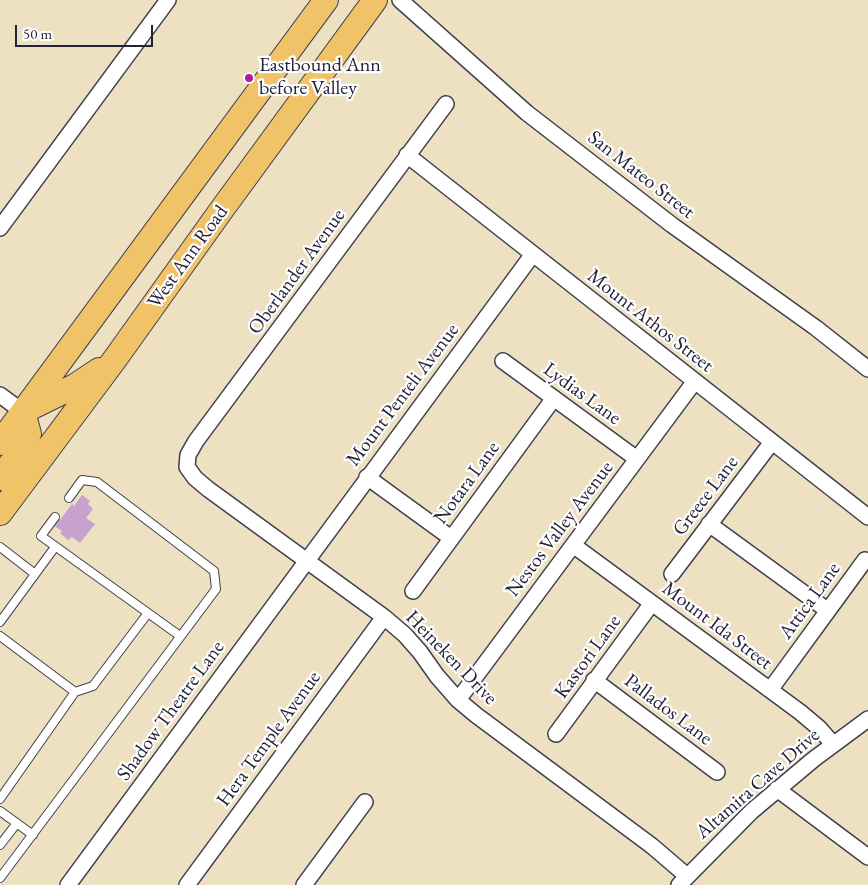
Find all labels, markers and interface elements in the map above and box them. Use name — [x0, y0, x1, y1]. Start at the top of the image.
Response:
scale bar — [18, 15, 155, 47]
text: 50 m — [23, 24, 52, 43]
place label: Eastbound Ann before Valley — [259, 54, 381, 101]
marker: Eastbound Ann before Valley — [243, 72, 255, 84]
street label: San Mateo Street — [583, 126, 699, 224]
street label: West Ann Road — [143, 201, 233, 313]
street label: Oberlander Avenue — [243, 205, 351, 339]
street label: Mount Athos Street — [582, 264, 718, 378]
street label: Mount Penteli Avenue — [342, 319, 464, 471]
street label: Lydias Lane — [538, 358, 626, 430]
street label: Notara Lane — [429, 437, 505, 529]
street label: Greece Lane — [668, 451, 744, 541]
street label: Nestos Valley Avenue — [501, 456, 619, 602]
street label: Attica Lane — [774, 558, 846, 644]
street label: Mount Ida Street — [657, 577, 777, 675]
street label: Heineken Drive — [400, 606, 502, 710]
street label: Kastori Lane — [550, 610, 626, 704]
street label: Shadow Theatre Lane — [112, 636, 230, 786]
street label: Hera Temple Avenue — [212, 667, 326, 811]
street label: Pallados Lane — [619, 669, 717, 751]
street label: Altamira Cave Drive — [691, 724, 825, 844]

